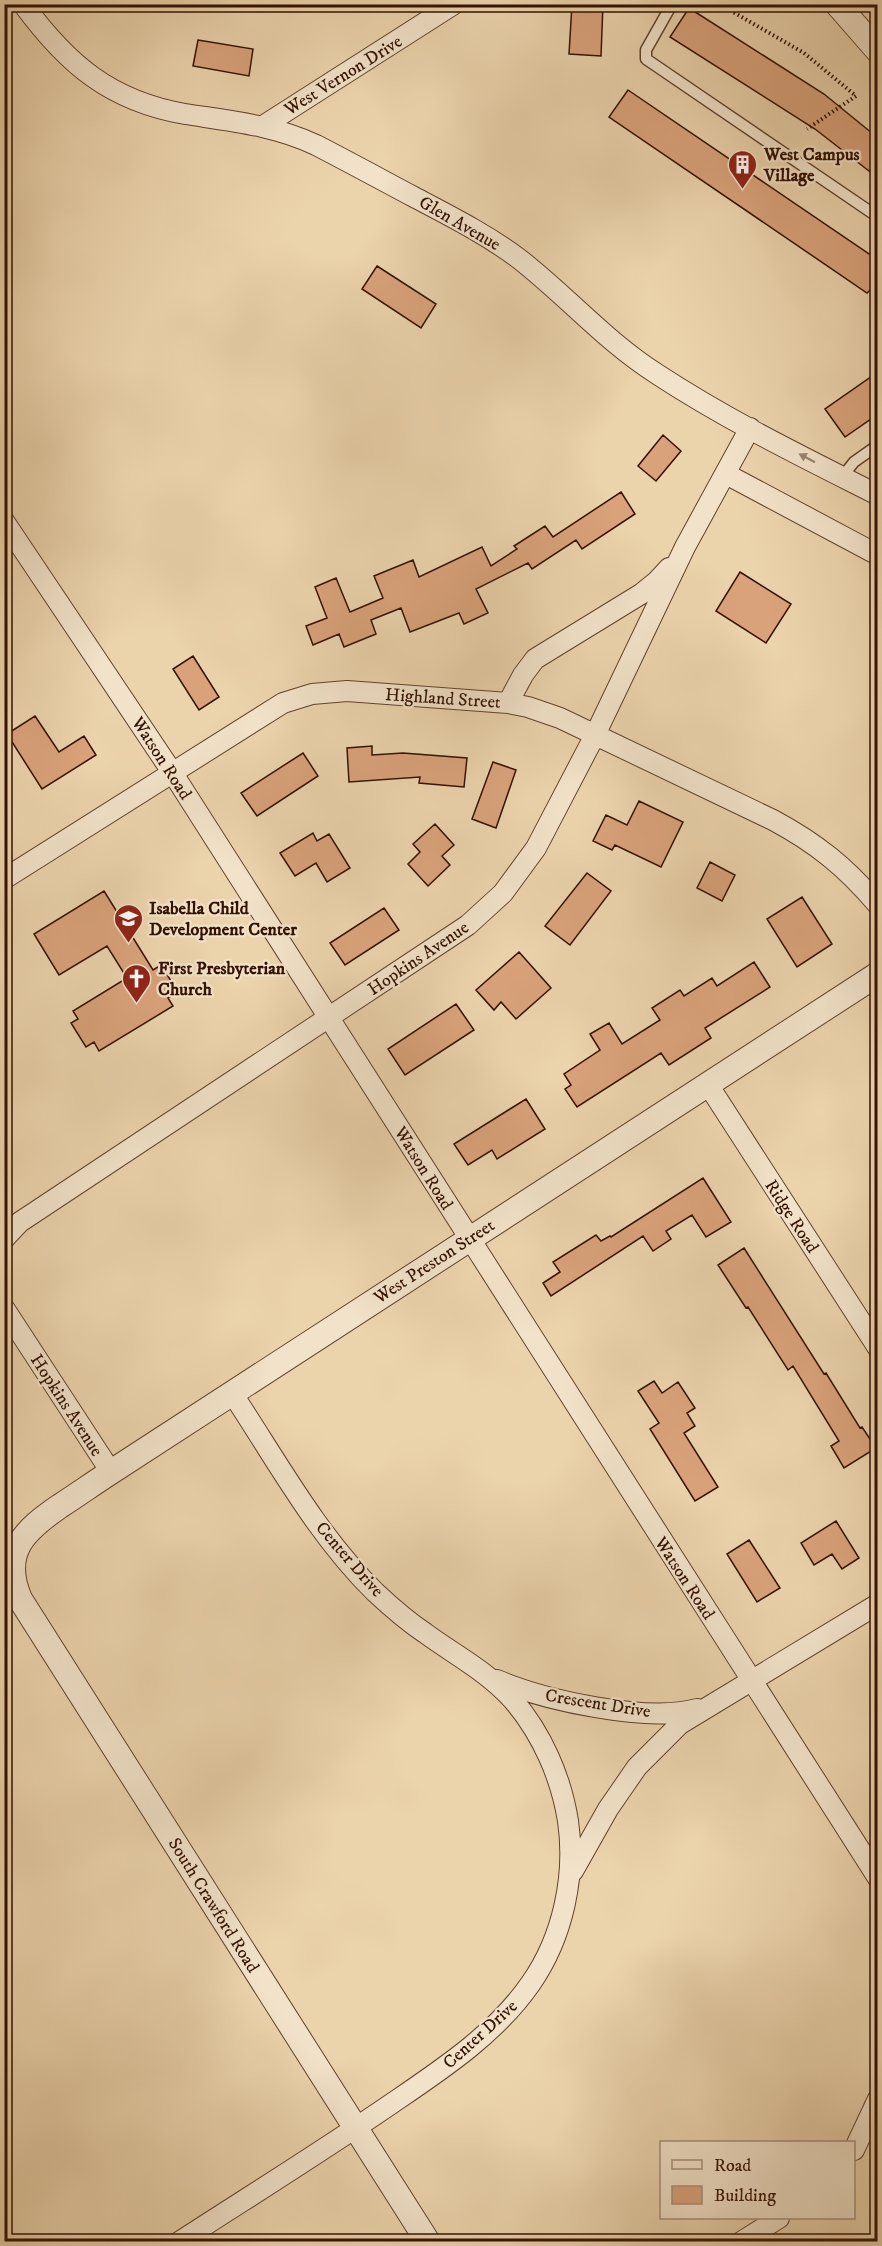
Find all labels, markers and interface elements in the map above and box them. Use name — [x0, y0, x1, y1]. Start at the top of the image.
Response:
street label: West Vernon Drive — [280, 31, 406, 121]
place label: West Campus Village — [763, 144, 860, 187]
building icon: West Campus Village — [727, 148, 759, 190]
street label: Glen Avenue — [415, 192, 504, 256]
one-way arrow — [798, 453, 815, 463]
street label: Highland Street — [384, 684, 502, 714]
street label: Watson Road — [126, 712, 196, 804]
place label: Isabella Child Development Center — [149, 898, 297, 941]
school or university icon: Isabella Child Development Center — [112, 902, 144, 944]
street label: Hopkins Avenue — [364, 917, 473, 1001]
place label: First Presbyterian Church — [158, 958, 286, 1001]
church icon: First Presbyterian Church — [121, 962, 153, 1004]
street label: Watson Road — [388, 1122, 457, 1214]
street label: Ridge Road — [759, 1176, 823, 1257]
street label: West Preston Street — [369, 1214, 499, 1310]
street label: Hopkins Avenue — [25, 1350, 107, 1461]
street label: Center Drive — [311, 1517, 388, 1602]
street label: Watson Road — [649, 1532, 719, 1624]
street label: Crescent Drive — [544, 1685, 652, 1723]
street label: South Crawford Road — [163, 1834, 263, 1977]
street label: Center Drive — [439, 1996, 522, 2074]
legend — [660, 2141, 855, 2219]
text: Road — [714, 2155, 751, 2177]
text: Building — [714, 2185, 776, 2207]

